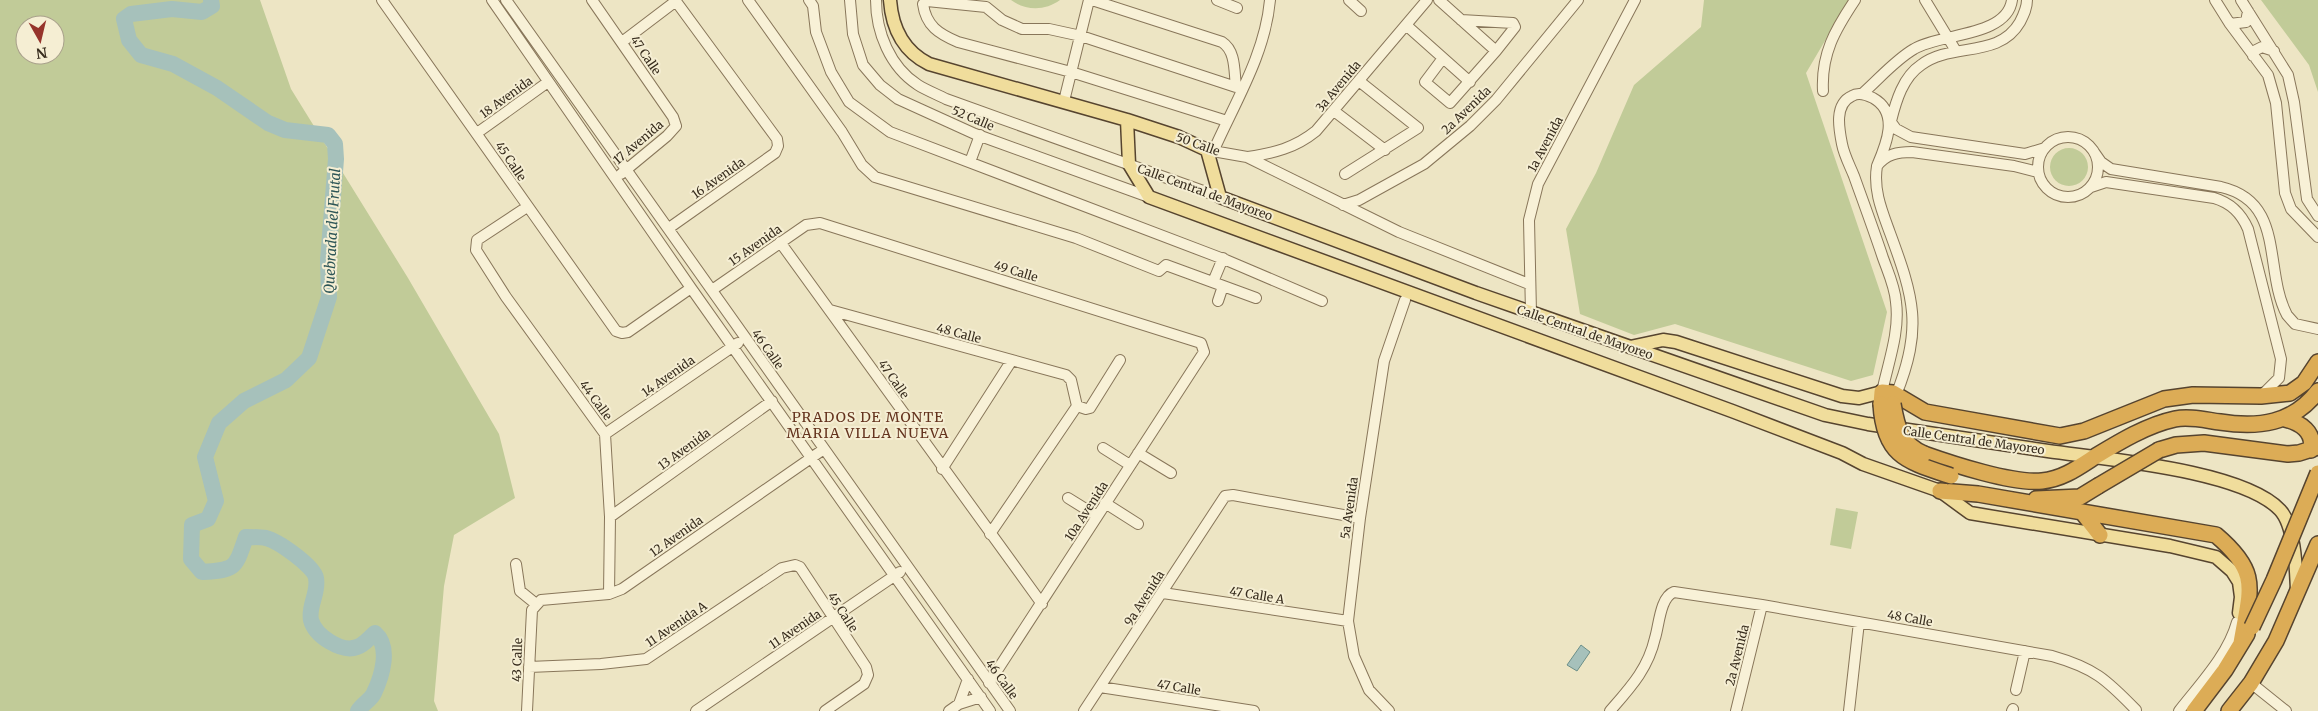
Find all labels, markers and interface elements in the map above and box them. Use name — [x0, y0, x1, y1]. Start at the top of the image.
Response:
north arrow — [15, 15, 65, 65]
street label: 47 Calle — [627, 33, 665, 77]
text: N — [35, 43, 49, 63]
street label: 3a Avenida — [1312, 57, 1364, 115]
street label: 18 Avenida — [477, 73, 536, 121]
street label: 2a Avenida — [1438, 82, 1494, 137]
street label: 52 Calle — [950, 102, 996, 134]
street label: 1a Avenida — [1524, 113, 1566, 174]
street label: 17 Avenida — [610, 116, 666, 167]
street label: 50 Calle — [1174, 129, 1222, 159]
street label: 45 Calle — [492, 138, 530, 184]
street label: 16 Avenida — [689, 154, 748, 202]
street label: Calle Central de Mayoreo — [1135, 161, 1275, 223]
water label: Quebrada del Frutal — [320, 168, 344, 294]
street label: 15 Avenida — [726, 221, 785, 269]
street label: 49 Calle — [992, 257, 1040, 285]
street label: Calle Central de Mayoreo — [1515, 302, 1655, 362]
street label: 48 Calle — [935, 320, 983, 346]
street label: 46 Calle — [749, 326, 787, 372]
street label: 14 Avenida — [639, 352, 698, 400]
street label: 47 Calle — [875, 357, 913, 401]
street label: 44 Calle — [576, 377, 616, 423]
district label: PRADOS DE MONTE MARIA VILLA NUEVA — [787, 408, 949, 442]
street label: Calle Central de Mayoreo — [1902, 423, 2046, 457]
street label: 13 Avenida — [655, 425, 714, 473]
street label: 5a Avenida — [1337, 475, 1361, 540]
street label: 10a Avenida — [1061, 478, 1111, 544]
street label: 12 Avenida — [647, 512, 706, 560]
street label: 9a Avenida — [1121, 567, 1168, 628]
street label: 47 Calle A — [1229, 583, 1286, 607]
street label: 45 Calle — [825, 589, 861, 635]
street label: 11 Avenida A — [642, 598, 710, 650]
street label: 11 Avenida — [766, 606, 824, 652]
street label: 48 Calle — [1886, 607, 1934, 629]
street label: 2a Avenida — [1722, 622, 1752, 687]
street label: 43 Calle — [509, 638, 525, 682]
street label: 46 Calle — [983, 656, 1021, 702]
street label: 47 Calle — [1156, 676, 1202, 698]

